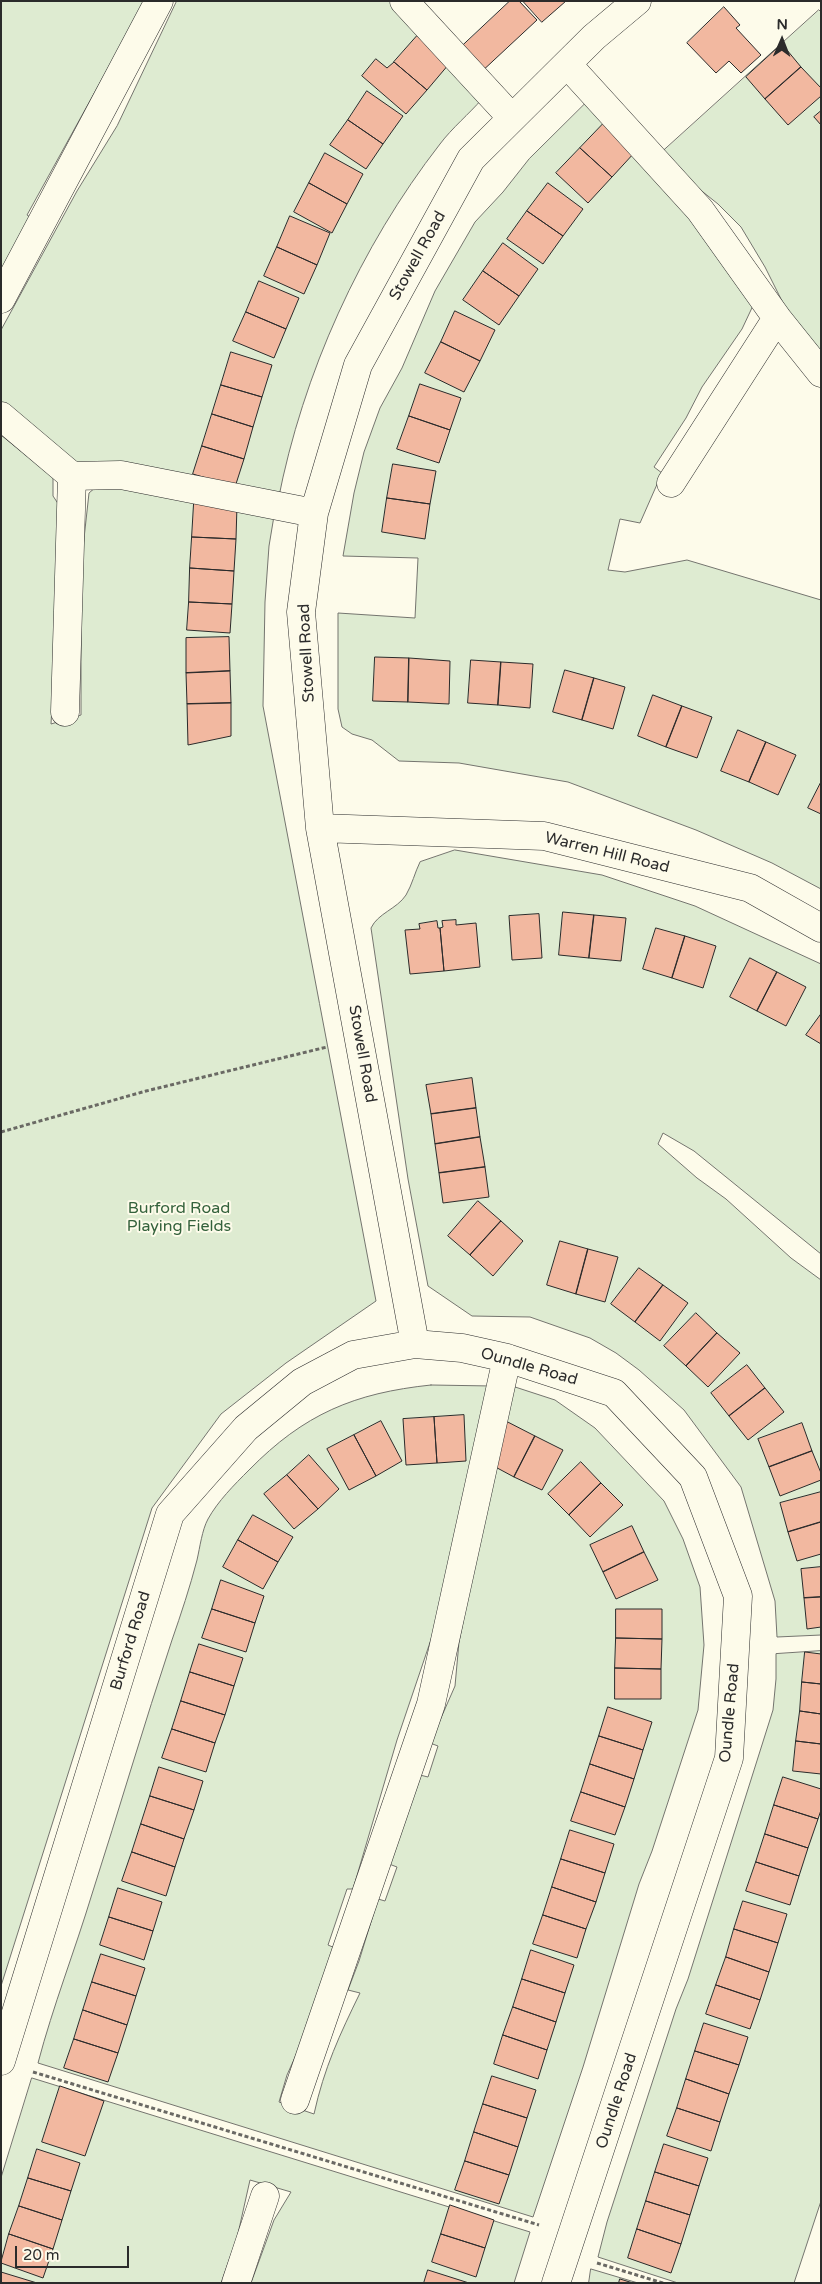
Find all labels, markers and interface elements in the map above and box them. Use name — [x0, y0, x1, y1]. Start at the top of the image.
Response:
north arrow — [757, 15, 807, 65]
text: N — [776, 16, 788, 33]
street label: Stowell Road — [386, 208, 450, 304]
street label: Stowell Road — [295, 603, 319, 703]
street label: Warren Hill Road — [543, 828, 671, 878]
street label: Stowell Road — [344, 1004, 380, 1104]
park label: Burford Road Playing Fields — [127, 1199, 231, 1237]
street label: Oundle Road — [478, 1344, 580, 1390]
street label: Burford Road — [107, 1589, 155, 1693]
street label: Oundle Road — [716, 1662, 744, 1764]
street label: Oundle Road — [592, 2051, 642, 2151]
scale bar — [18, 2236, 131, 2268]
text: 20 m — [23, 2246, 60, 2264]

